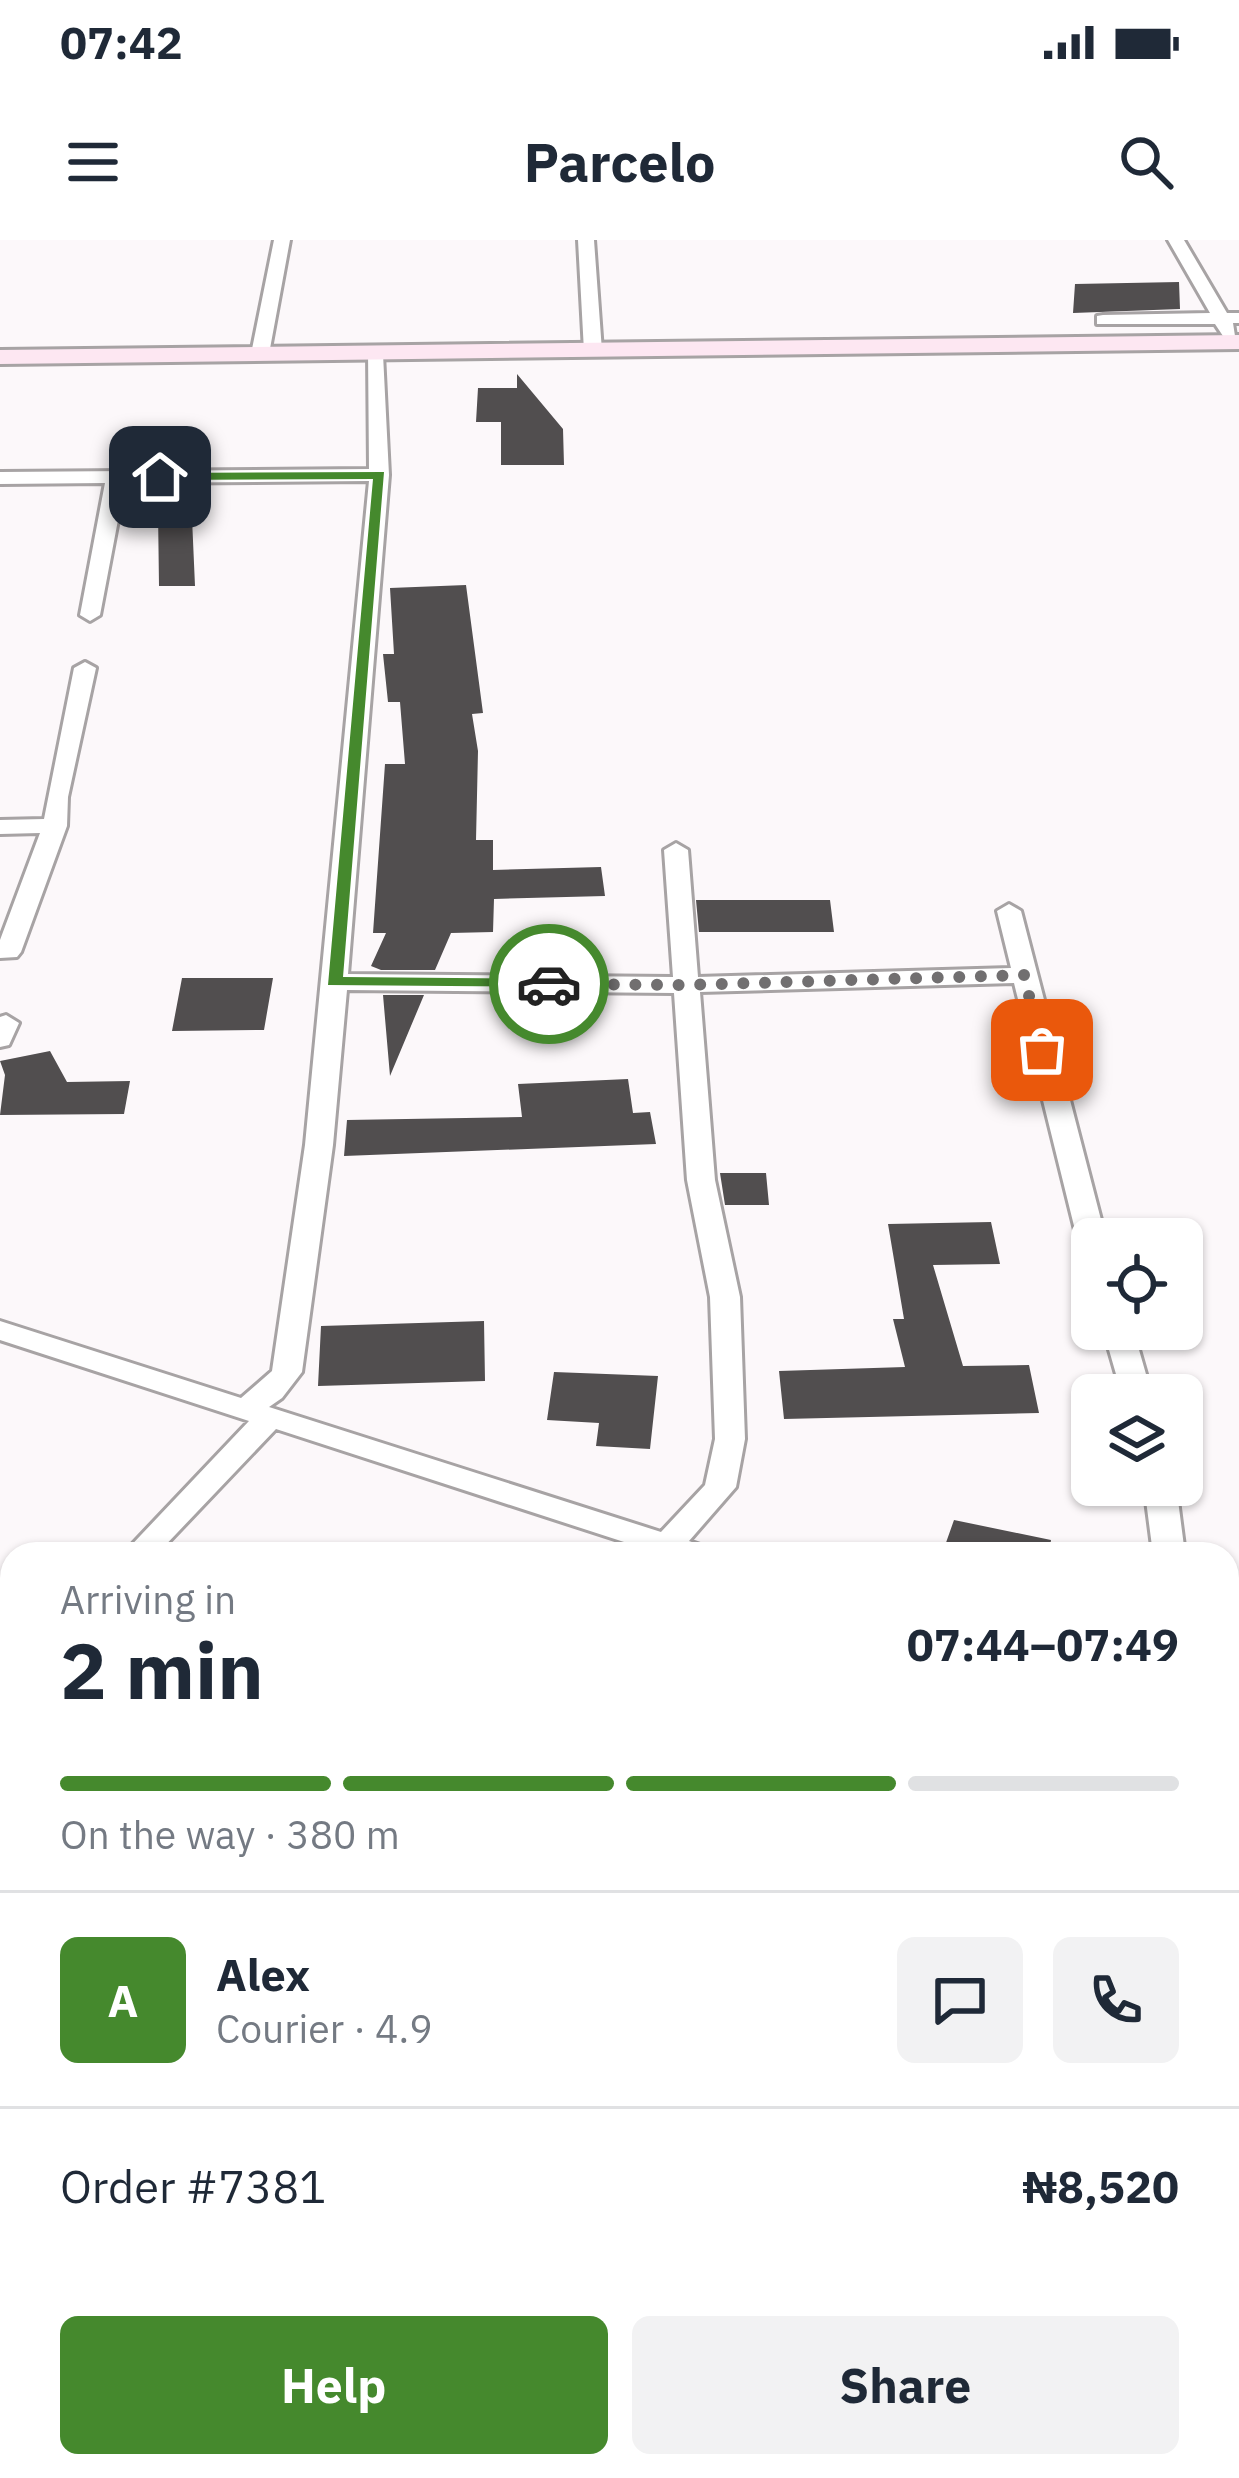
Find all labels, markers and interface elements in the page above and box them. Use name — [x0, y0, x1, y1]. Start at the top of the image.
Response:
text: 07:42 — [60, 13, 183, 71]
text: Parcelo — [524, 127, 715, 197]
icon: menu — [60, 129, 126, 195]
icon: search — [1113, 129, 1179, 195]
pin — [109, 426, 211, 528]
icon: home — [127, 444, 193, 510]
courier — [489, 924, 609, 1044]
icon: car — [516, 951, 582, 1017]
pin — [991, 999, 1093, 1101]
icon: bag — [1009, 1017, 1075, 1083]
map controls — [1071, 1218, 1203, 1506]
button: locate — [1071, 1218, 1203, 1350]
button: layers — [1071, 1374, 1203, 1506]
text: Arriving in — [60, 1574, 236, 1625]
text: 07:44–07:49 — [907, 1615, 1179, 1673]
text: 2 min — [60, 1619, 264, 1720]
text: On the way · 380 m — [60, 1809, 400, 1860]
button: chat — [897, 1937, 1023, 2063]
button: phone — [1053, 1937, 1179, 2063]
text: Alex — [216, 1945, 310, 2003]
text: A — [108, 1971, 138, 2029]
text: Courier · 4.9 — [216, 2003, 433, 2054]
text: Order #7381 — [60, 2157, 326, 2215]
text: ₦8,520 — [1022, 2157, 1179, 2215]
button: Help — [60, 2316, 608, 2454]
button: Share — [632, 2316, 1179, 2454]

